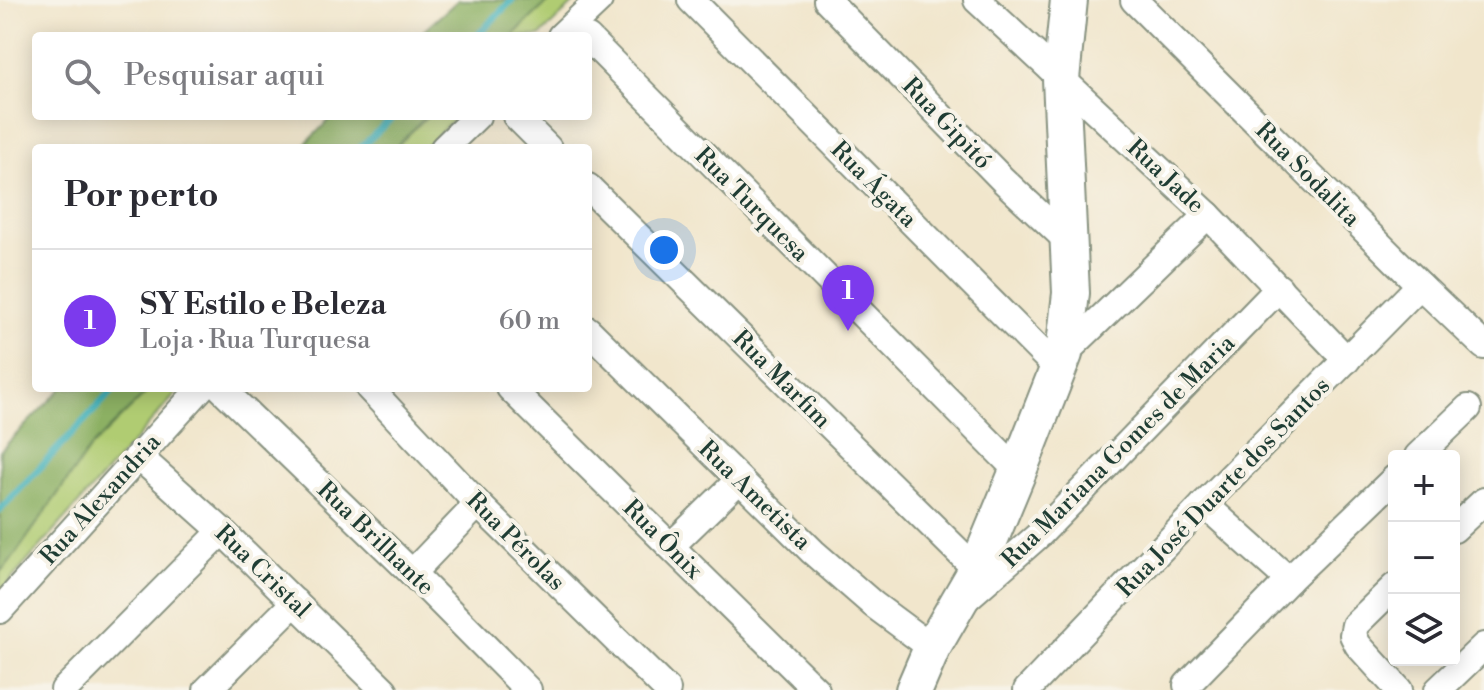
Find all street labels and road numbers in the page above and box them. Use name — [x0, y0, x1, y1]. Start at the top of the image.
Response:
street label: Rua Gipitó — [895, 71, 997, 176]
street label: Rua Sodalita — [1249, 116, 1367, 234]
street label: Rua Jade — [1120, 133, 1210, 220]
street label: Rua Ágata — [824, 134, 924, 235]
street label: Rua Turquesa — [688, 141, 815, 269]
street label: Rua Marfim — [726, 324, 837, 435]
street label: Rua Mariana Gomes de Maria — [996, 328, 1242, 575]
street label: Rua José Duarte dos Santos — [1111, 371, 1337, 604]
street label: Rua Alexandria — [34, 427, 168, 572]
street label: Rua Ametista — [692, 435, 818, 558]
street label: Rua Brilhante — [310, 475, 440, 602]
street label: Rua Pérolas — [460, 486, 571, 597]
street label: Rua Ônix — [616, 492, 710, 586]
street label: Rua Cristal — [208, 519, 316, 625]

